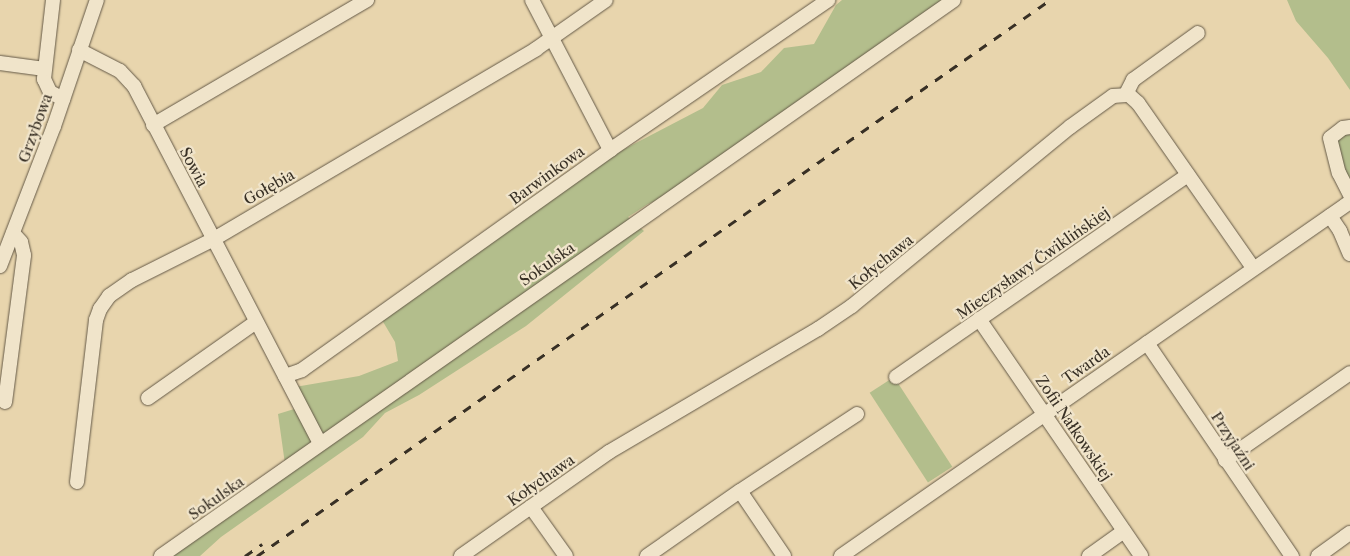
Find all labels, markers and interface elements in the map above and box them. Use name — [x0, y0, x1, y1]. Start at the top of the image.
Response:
street label: Grzybowa — [14, 91, 56, 165]
street label: Barwinkowa — [506, 142, 588, 208]
street label: Sowia — [176, 144, 212, 190]
street label: Gołębia — [240, 165, 298, 209]
street label: Mieczysławy Ćwiklińskiej — [953, 203, 1113, 323]
street label: Kołychawa — [845, 231, 917, 293]
street label: Sokulska — [516, 238, 578, 290]
street label: Twarda — [1059, 342, 1113, 388]
street label: Zofii Nałkowskiej — [1032, 372, 1116, 484]
street label: Przyjaźni — [1207, 408, 1259, 474]
street label: Kołychawa — [504, 450, 578, 510]
street label: Sokulska — [185, 472, 247, 524]

